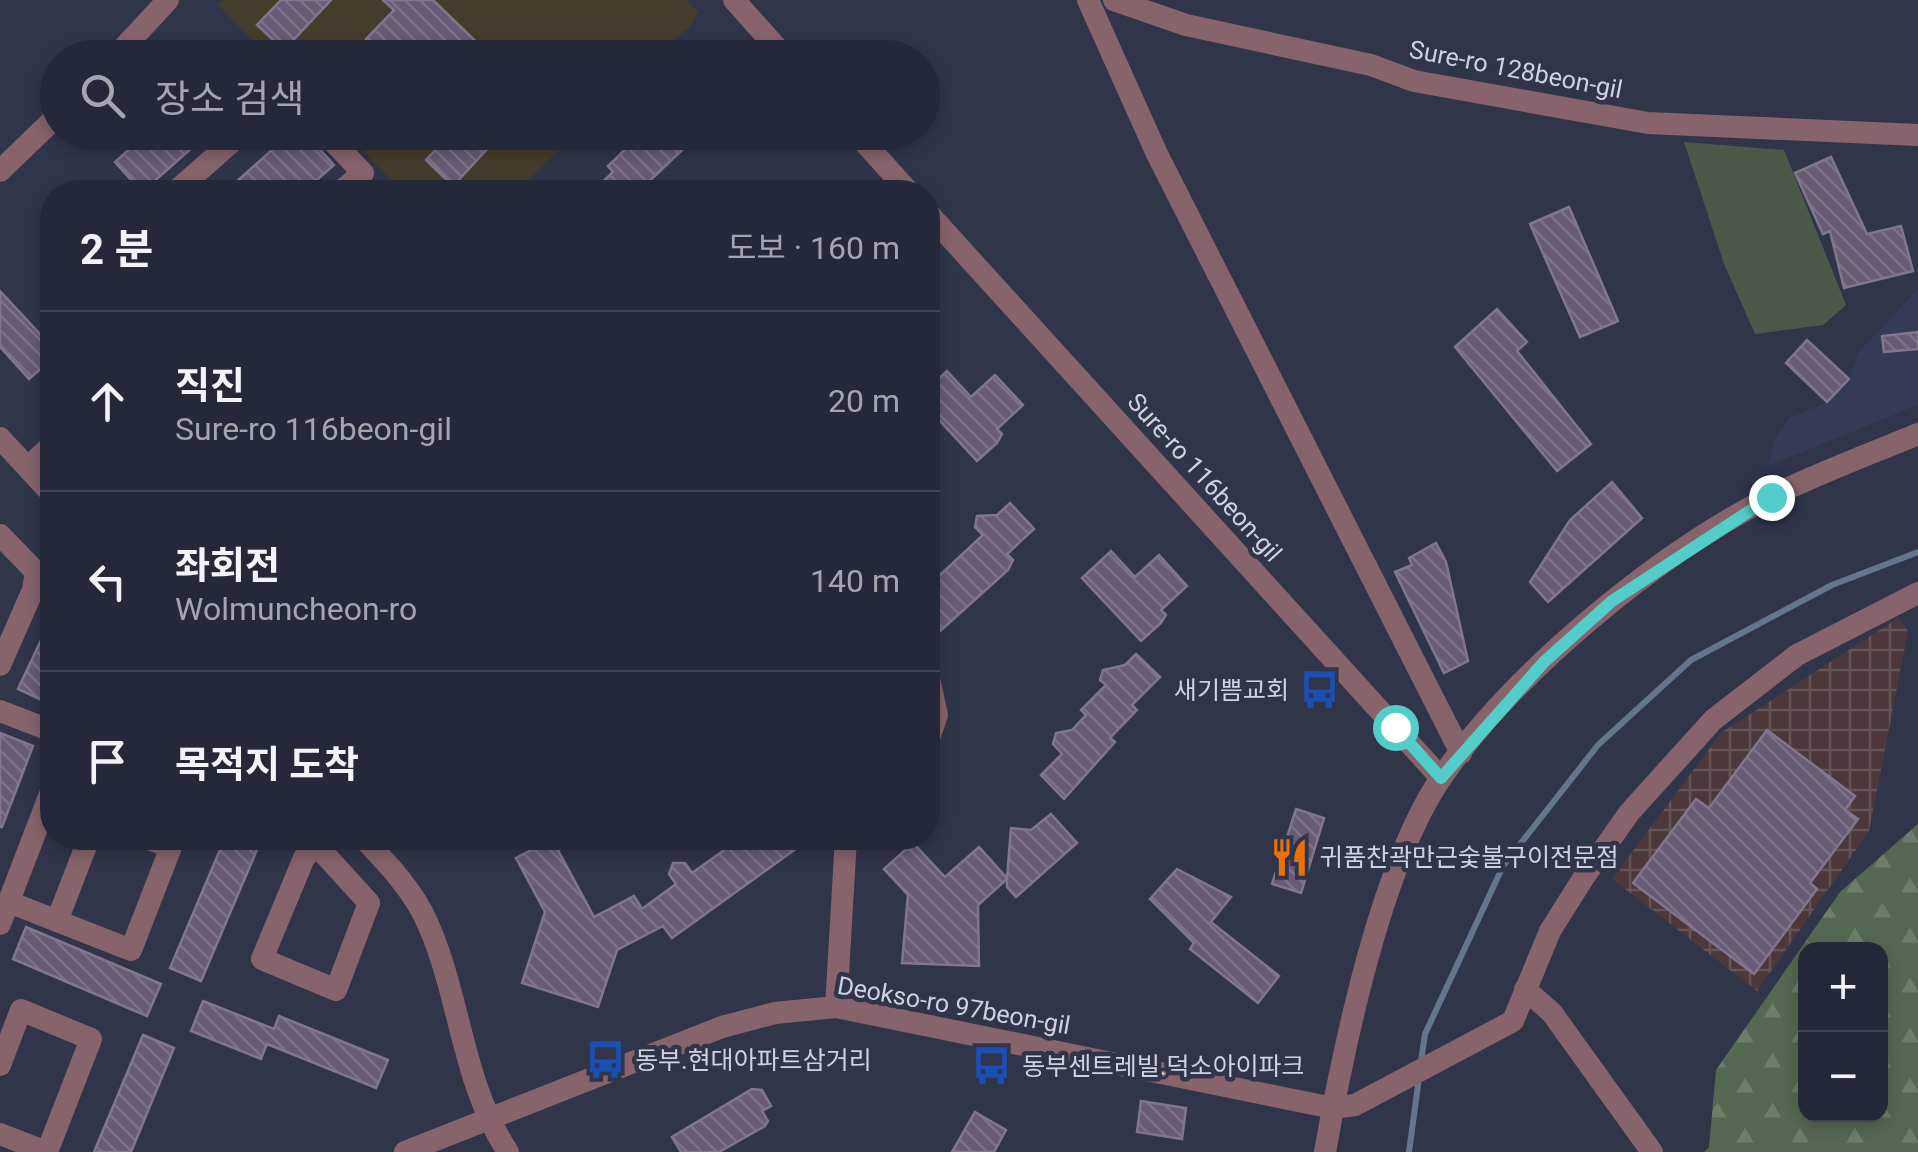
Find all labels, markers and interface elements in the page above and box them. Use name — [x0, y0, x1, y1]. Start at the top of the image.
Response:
street label: Sure-ro 128beon-gil — [1407, 35, 1625, 104]
search box — [40, 40, 940, 150]
icon: search — [75, 68, 130, 123]
text: 장소 검색 — [155, 77, 304, 121]
text: 2 분 — [80, 225, 153, 274]
text: 도보 · 160 m — [727, 229, 900, 267]
text: 직진 — [175, 364, 245, 408]
icon: ahead — [80, 374, 135, 429]
text: 20 m — [828, 382, 900, 420]
street label: Sure-ro 116beon-gil — [1121, 387, 1288, 567]
text: Sure-ro 116beon-gil — [175, 410, 452, 448]
route end — [1749, 475, 1795, 521]
text: 좌회전 — [175, 544, 280, 588]
icon: left — [80, 554, 135, 609]
text: 140 m — [810, 562, 900, 600]
text: Wolmuncheon-ro — [175, 590, 417, 628]
bus stop icon: 새기쁨교회 — [1298, 669, 1340, 711]
place label: 새기쁨교회 — [1174, 676, 1289, 705]
route start — [1373, 705, 1419, 751]
icon: arrive — [80, 734, 135, 789]
text: 목적지 도착 — [175, 743, 359, 787]
restaurant icon: 귀품찬곽만근숯불구이전문점 — [1269, 836, 1311, 878]
place label: 귀품찬곽만근숯불구이전문점 — [1320, 843, 1619, 872]
map controls — [1798, 942, 1888, 1122]
button: + — [1798, 942, 1888, 1032]
street label: Deokso-ro 97beon-gil — [835, 971, 1073, 1040]
button: − — [1798, 1032, 1888, 1122]
bus stop icon: 동부.현대아파트삼거리 — [584, 1039, 626, 1081]
bus stop icon: 동부센트레빌.덕소아이파크 — [971, 1045, 1013, 1087]
place label: 동부.현대아파트삼거리 — [635, 1046, 872, 1075]
place label: 동부센트레빌.덕소아이파크 — [1022, 1052, 1305, 1081]

